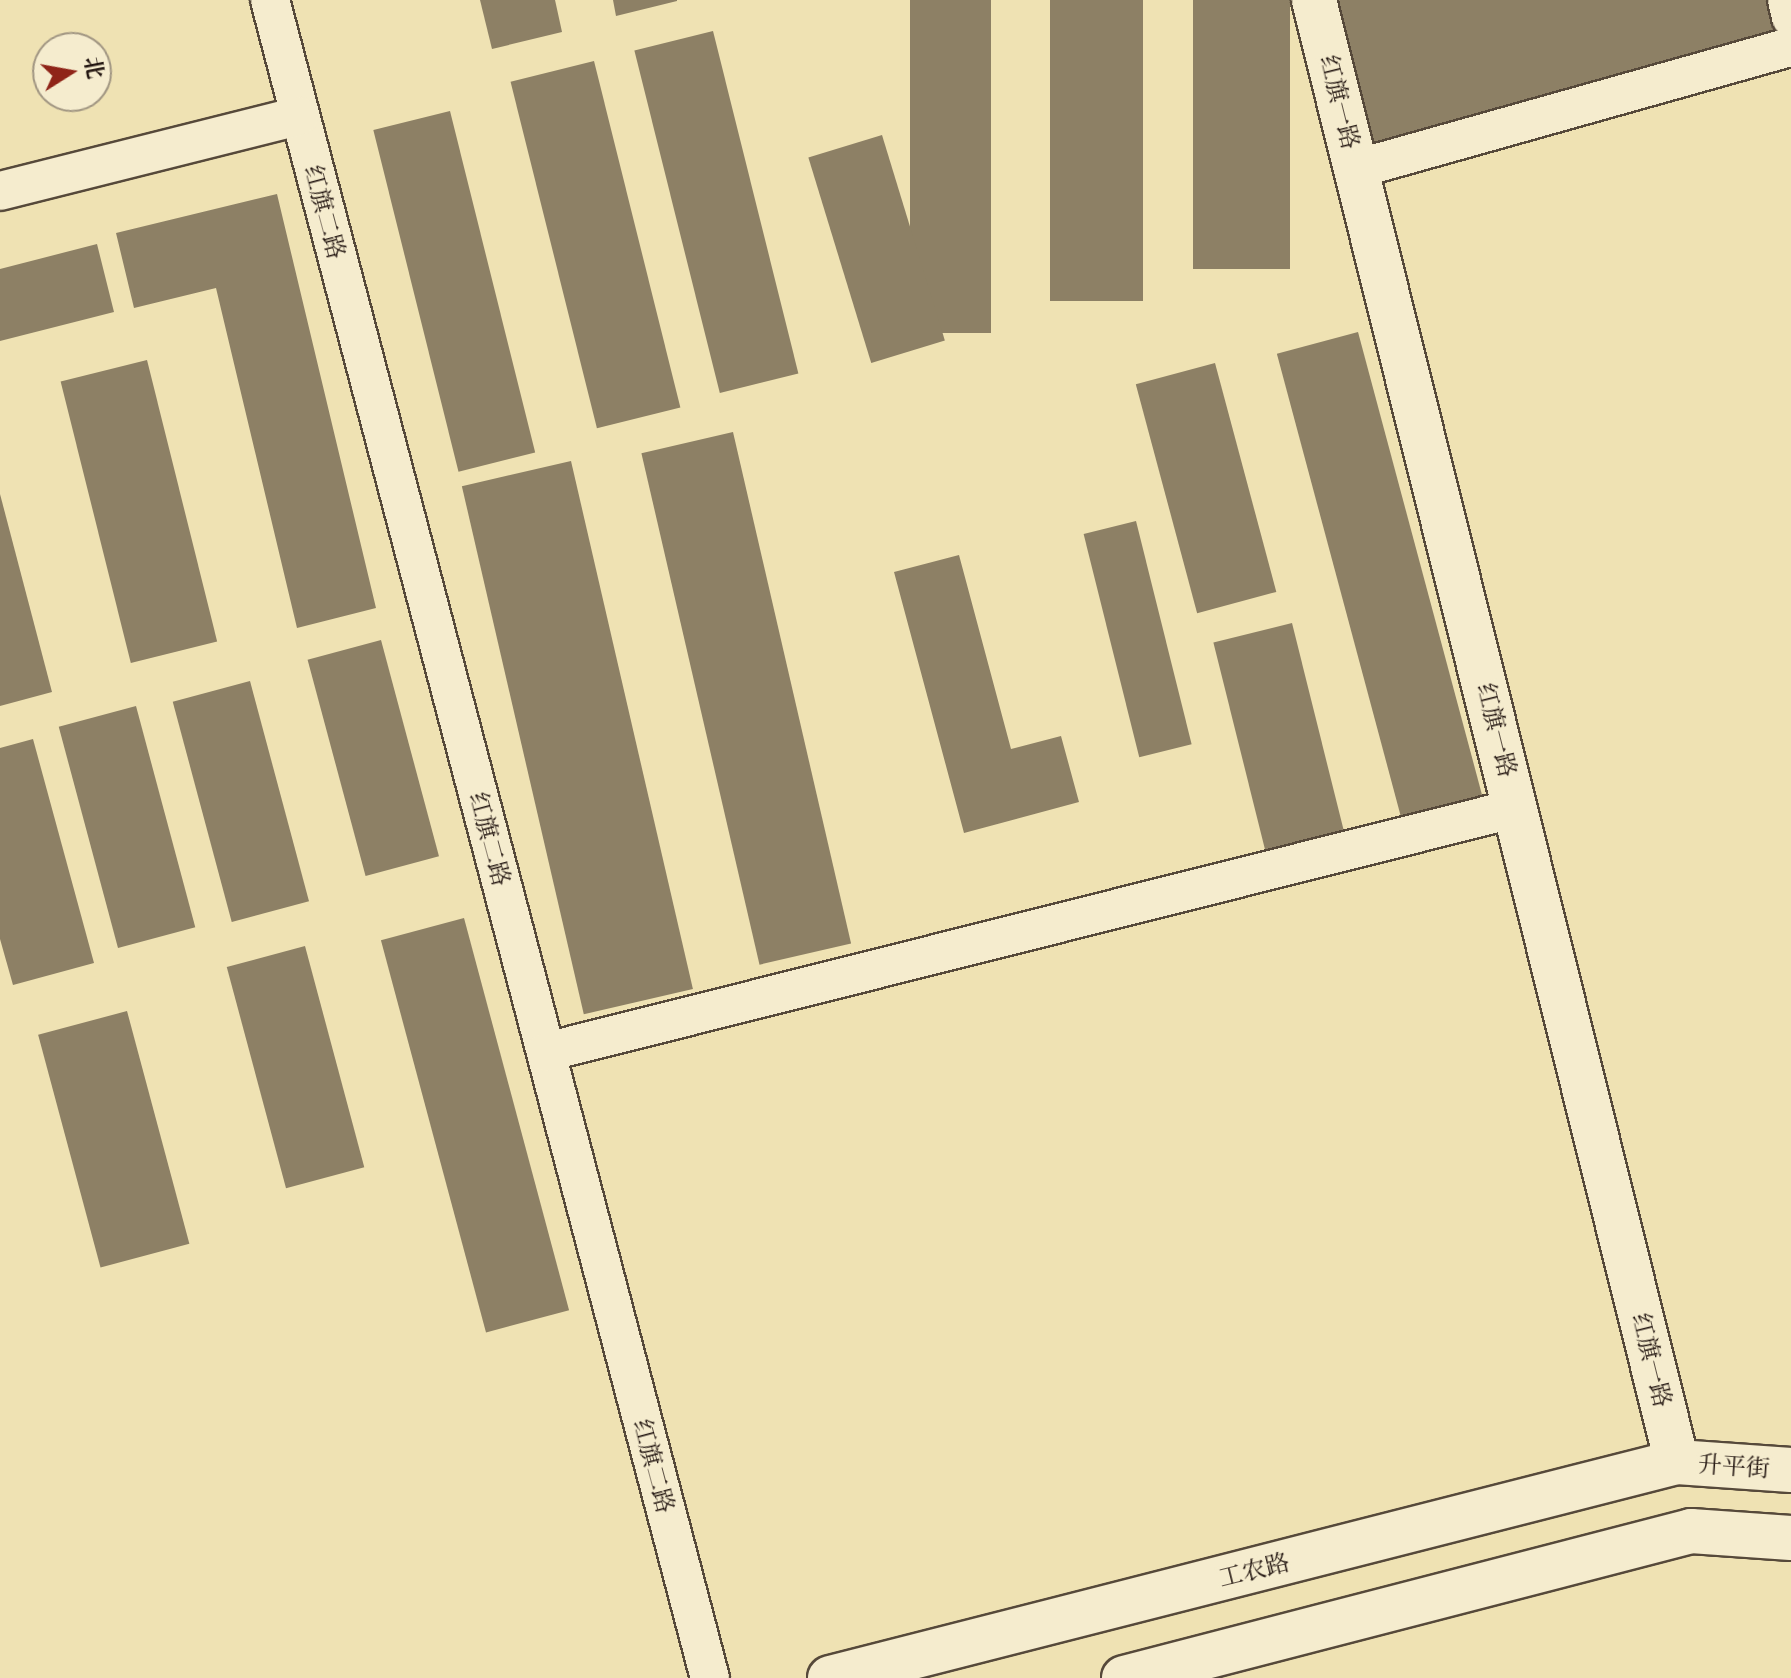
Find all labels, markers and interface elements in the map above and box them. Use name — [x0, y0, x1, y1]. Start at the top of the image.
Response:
north arrow — [32, 32, 112, 112]
street label: 红旗一路 — [1314, 52, 1366, 152]
text: 北 — [79, 54, 109, 81]
street label: 红旗二路 — [299, 162, 351, 262]
street label: 红旗一路 — [1471, 680, 1523, 780]
street label: 红旗二路 — [464, 789, 516, 889]
street label: 红旗一路 — [1626, 1310, 1678, 1410]
street label: 红旗二路 — [628, 1416, 680, 1516]
street label: 升平街 — [1697, 1449, 1771, 1483]
street label: 工农路 — [1216, 1547, 1292, 1593]

